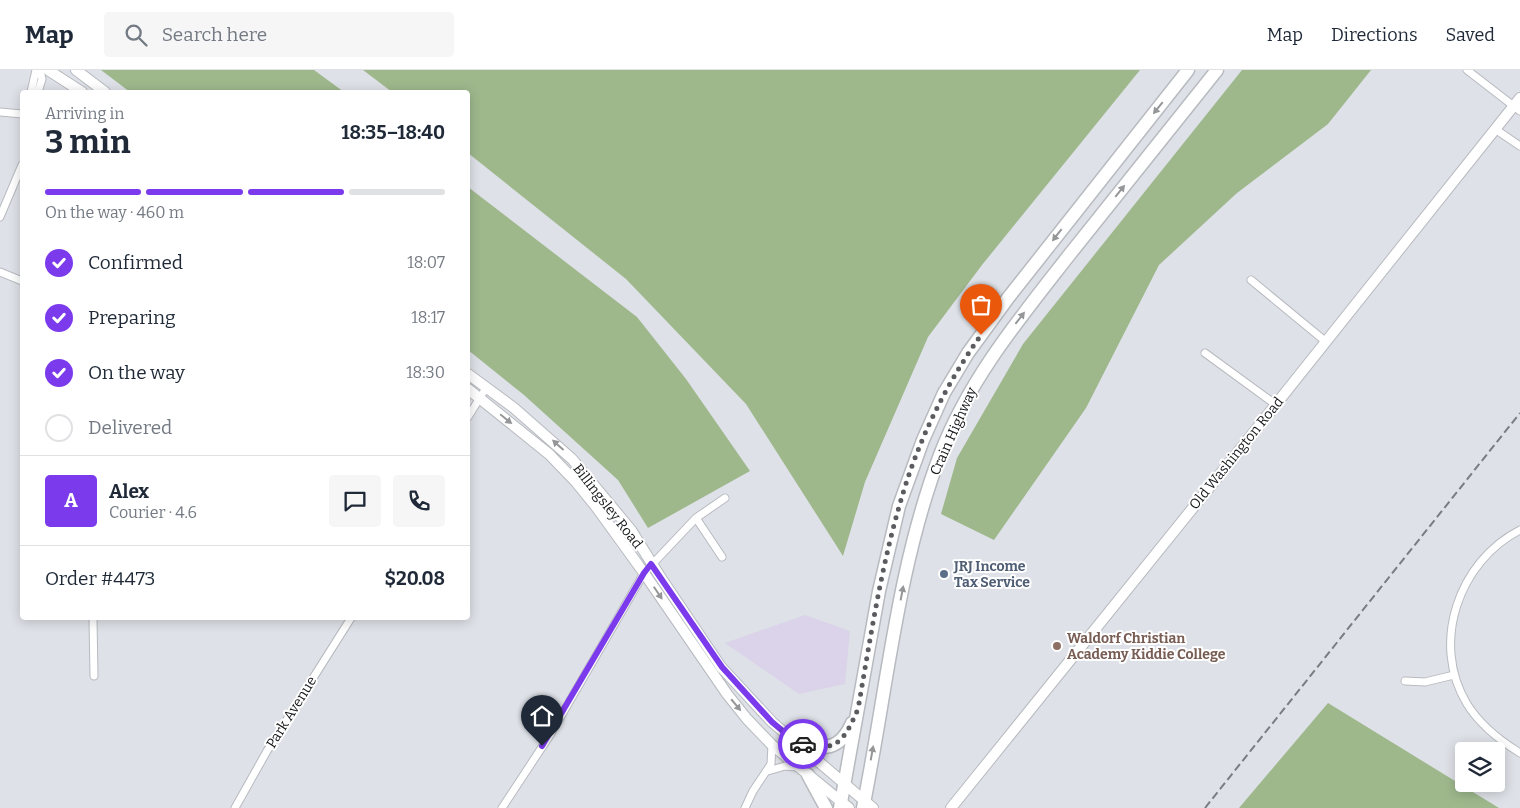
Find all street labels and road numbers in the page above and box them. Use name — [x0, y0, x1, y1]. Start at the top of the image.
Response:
street label: Crain Highway — [926, 384, 981, 478]
street label: Old Washington Road — [1186, 394, 1287, 513]
street label: Billingsley Road — [569, 461, 646, 552]
street label: Park Avenue — [263, 673, 320, 751]

